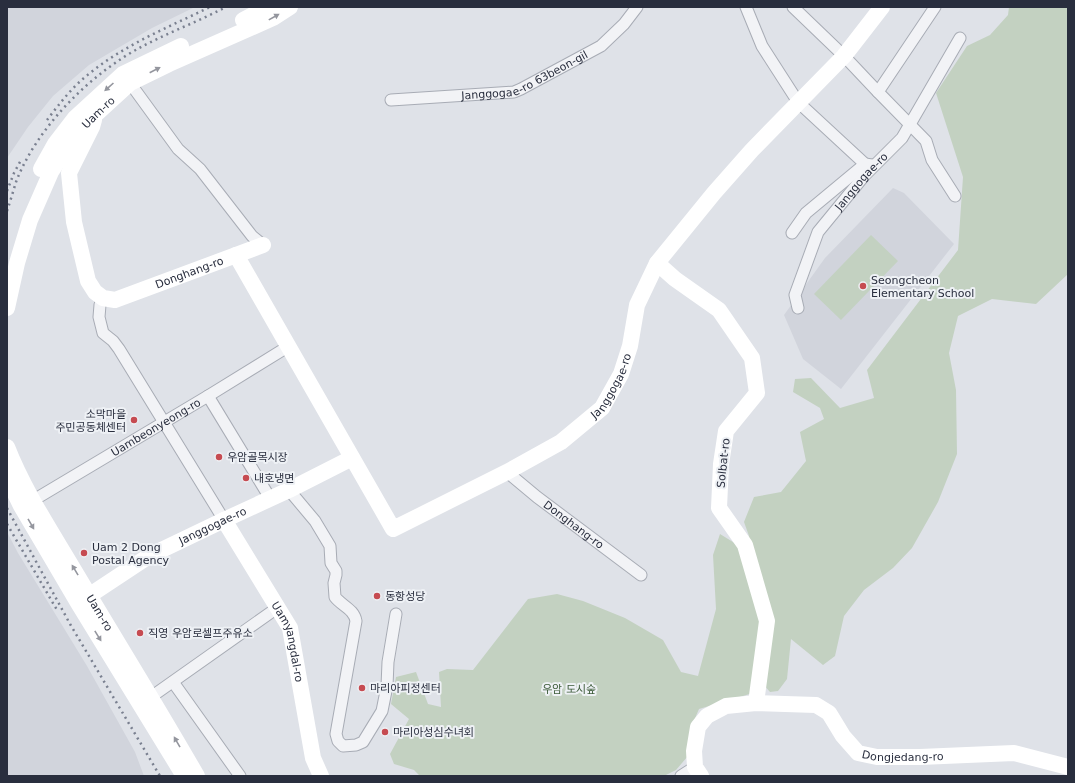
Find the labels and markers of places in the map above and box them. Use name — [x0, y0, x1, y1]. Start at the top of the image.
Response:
place label: Seongcheon Elementary School — [871, 274, 974, 300]
marker: Seongcheon Elementary School — [858, 281, 868, 291]
place label: 소막마을 주민공동체센터 — [55, 408, 126, 434]
marker: 소막마을 주민공동체센터 — [129, 415, 139, 425]
place label: 우암골목시장 — [227, 451, 288, 464]
marker: 우암골목시장 — [214, 452, 224, 462]
place label: 내호냉면 — [254, 472, 294, 485]
marker: 내호냉면 — [241, 473, 251, 483]
place label: Uam 2 Dong Postal Agency — [92, 541, 170, 567]
marker: Uam 2 Dong Postal Agency — [79, 548, 89, 558]
place label: 동항성당 — [385, 590, 425, 603]
marker: 동항성당 — [372, 591, 382, 601]
place label: 직영 우암로셀프주유소 — [148, 627, 253, 640]
marker: 직영 우암로셀프주유소 — [135, 628, 145, 638]
place label: 마리아피정센터 — [370, 682, 441, 695]
marker: 마리아피정센터 — [357, 683, 367, 693]
place label: 마리아성심수녀회 — [393, 726, 474, 739]
marker: 마리아성심수녀회 — [380, 727, 390, 737]

